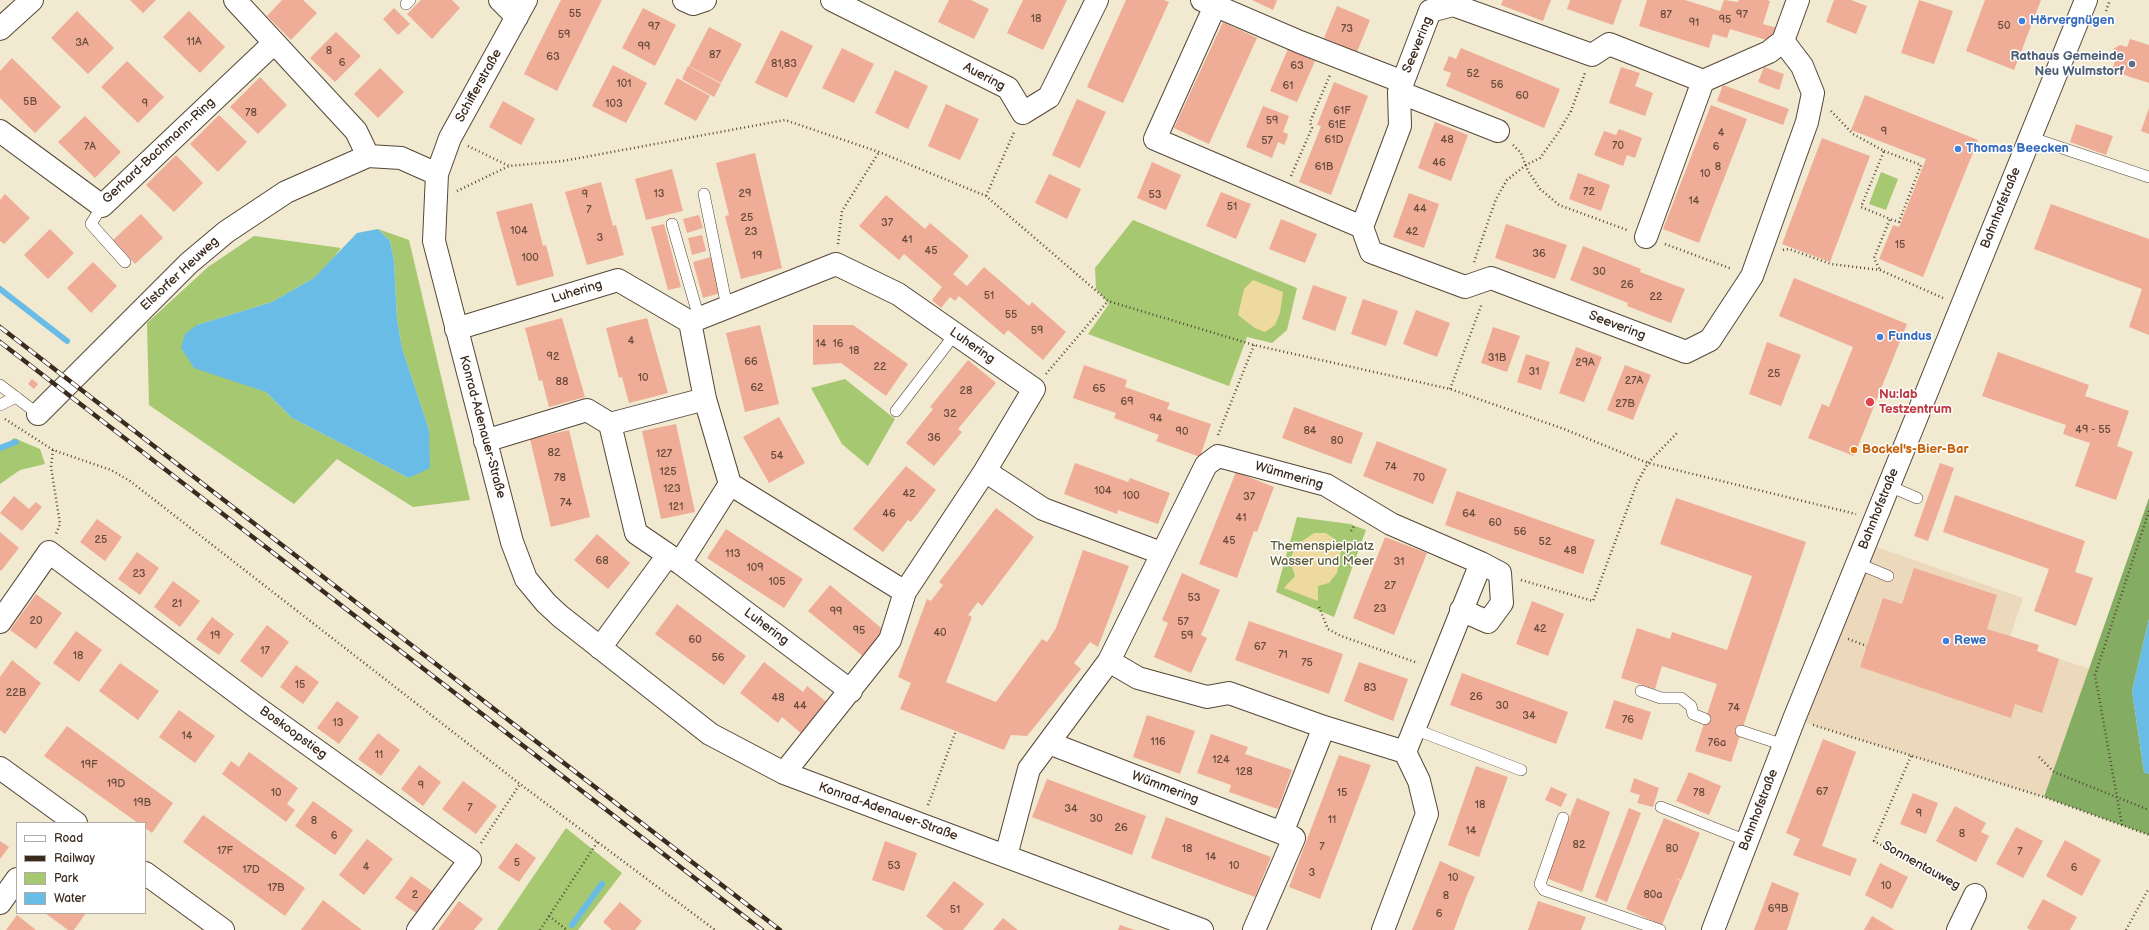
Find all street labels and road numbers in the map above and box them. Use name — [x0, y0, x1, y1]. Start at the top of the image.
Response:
street label: Seevering — [1400, 14, 1436, 76]
street label: Schifferstraße — [453, 47, 505, 125]
street label: Auering — [960, 59, 1008, 95]
street label: Gerhard-Bachmann-Ring — [99, 95, 219, 207]
street label: Bahnhofstraße — [1978, 165, 2024, 251]
street label: Elstorfer Heuweg — [138, 234, 222, 314]
street label: Luhering — [550, 277, 604, 307]
street label: Seevering — [1586, 308, 1648, 344]
street label: Luhering — [946, 325, 998, 367]
street label: Konrad-Adenauer-Straße — [455, 354, 509, 500]
street label: Wümmering — [1253, 459, 1325, 493]
street label: Bahnhofstraße — [1856, 466, 1902, 552]
street label: Luhering — [740, 605, 792, 649]
street label: Boskoopstieg — [256, 703, 330, 763]
street label: Bahnhofstraße — [1736, 767, 1782, 853]
street label: Wümmering — [1129, 768, 1201, 808]
street label: Konrad-Adenauer-Straße — [816, 780, 960, 844]
street label: Sonnentauweg — [1879, 838, 1963, 894]

